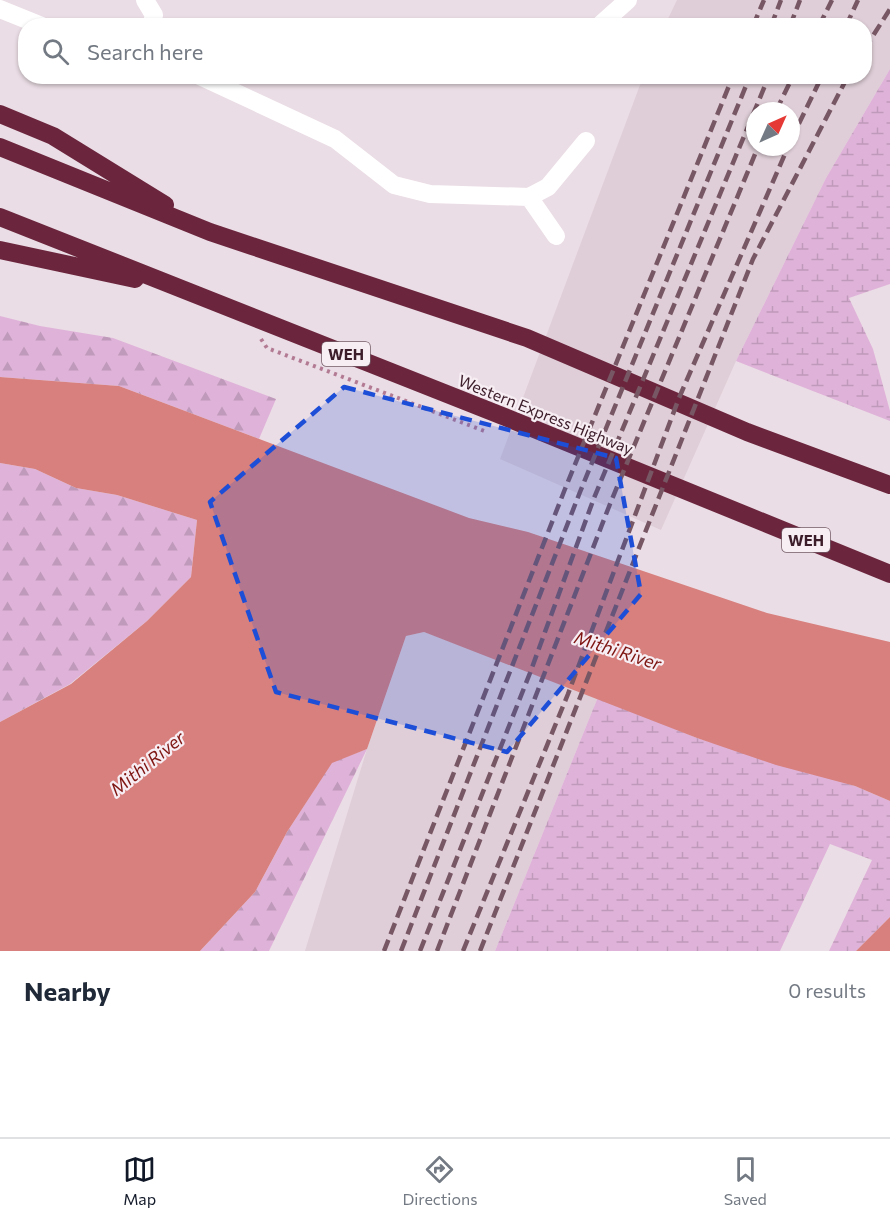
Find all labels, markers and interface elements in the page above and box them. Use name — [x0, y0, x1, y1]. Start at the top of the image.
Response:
search box — [18, 18, 872, 84]
icon: search — [39, 35, 72, 68]
text: Search here — [87, 38, 203, 65]
north arrow — [746, 102, 800, 156]
road number: WEH — [322, 342, 370, 366]
street label: Western Express Highway — [456, 370, 636, 458]
road number: WEH — [782, 528, 830, 552]
water label: Mithi River — [572, 626, 665, 675]
water label: Mithi River — [105, 726, 190, 800]
text: Nearby — [24, 975, 111, 1006]
text: 0 results — [788, 978, 866, 1002]
tab: Map — [123, 1153, 156, 1208]
tab: Directions — [402, 1153, 477, 1208]
tab: Saved — [724, 1153, 767, 1208]

